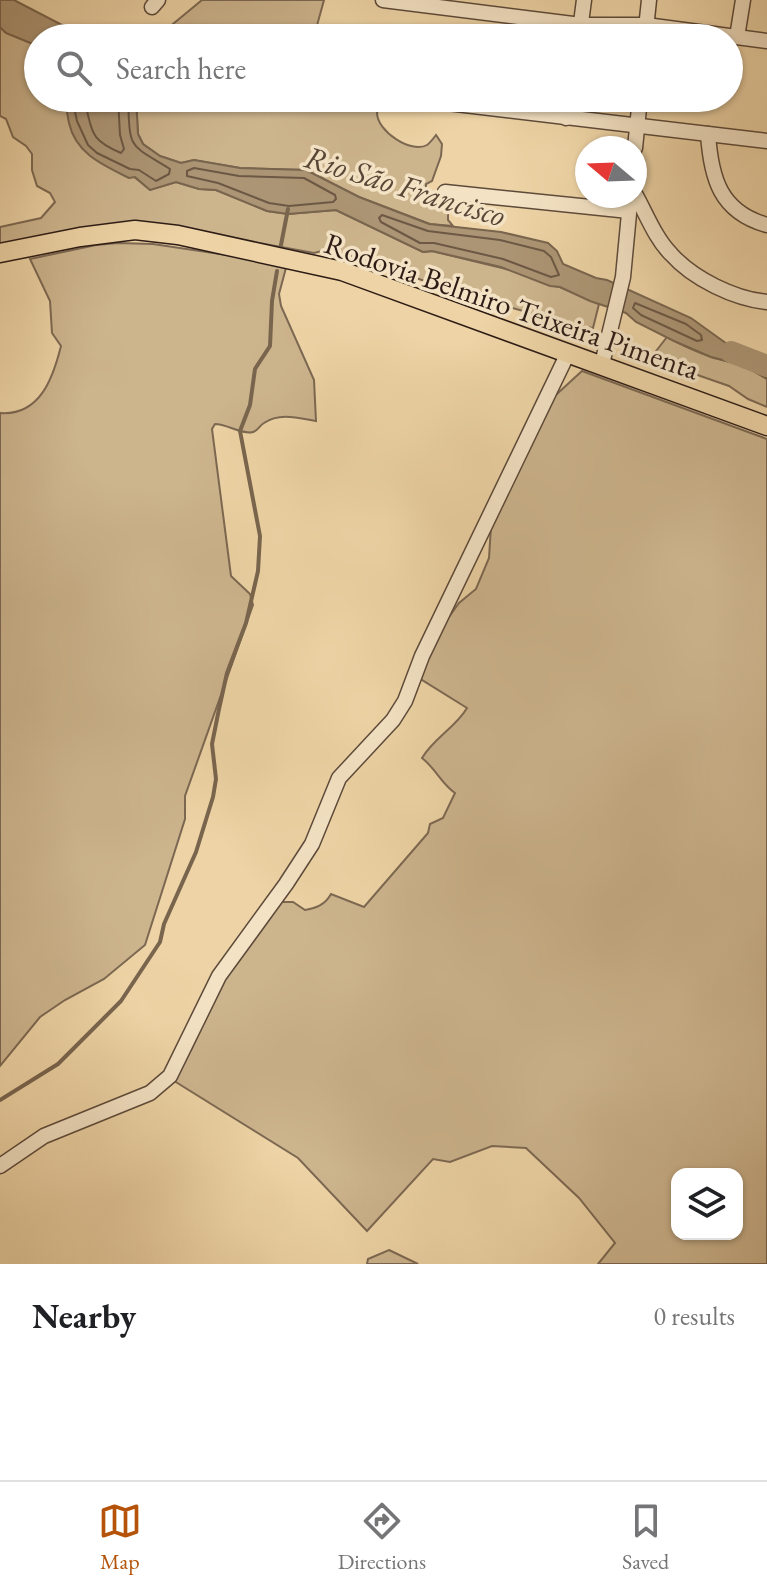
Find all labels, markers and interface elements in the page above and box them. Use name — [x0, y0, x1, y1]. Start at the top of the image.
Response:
search box — [24, 24, 743, 112]
icon: search — [52, 46, 96, 90]
text: Search here — [116, 49, 246, 88]
water label: Rio São Francisco — [300, 136, 510, 236]
north arrow — [575, 136, 647, 208]
street label: Rodovia Belmiro Teixeira Pimenta — [320, 223, 705, 389]
map controls — [671, 1168, 743, 1240]
button: layers — [671, 1168, 743, 1240]
text: Nearby — [32, 1294, 136, 1338]
text: 0 results — [654, 1299, 735, 1333]
tab: Map — [98, 1499, 142, 1576]
tab: Directions — [338, 1499, 426, 1576]
tab: Saved — [622, 1499, 669, 1576]

